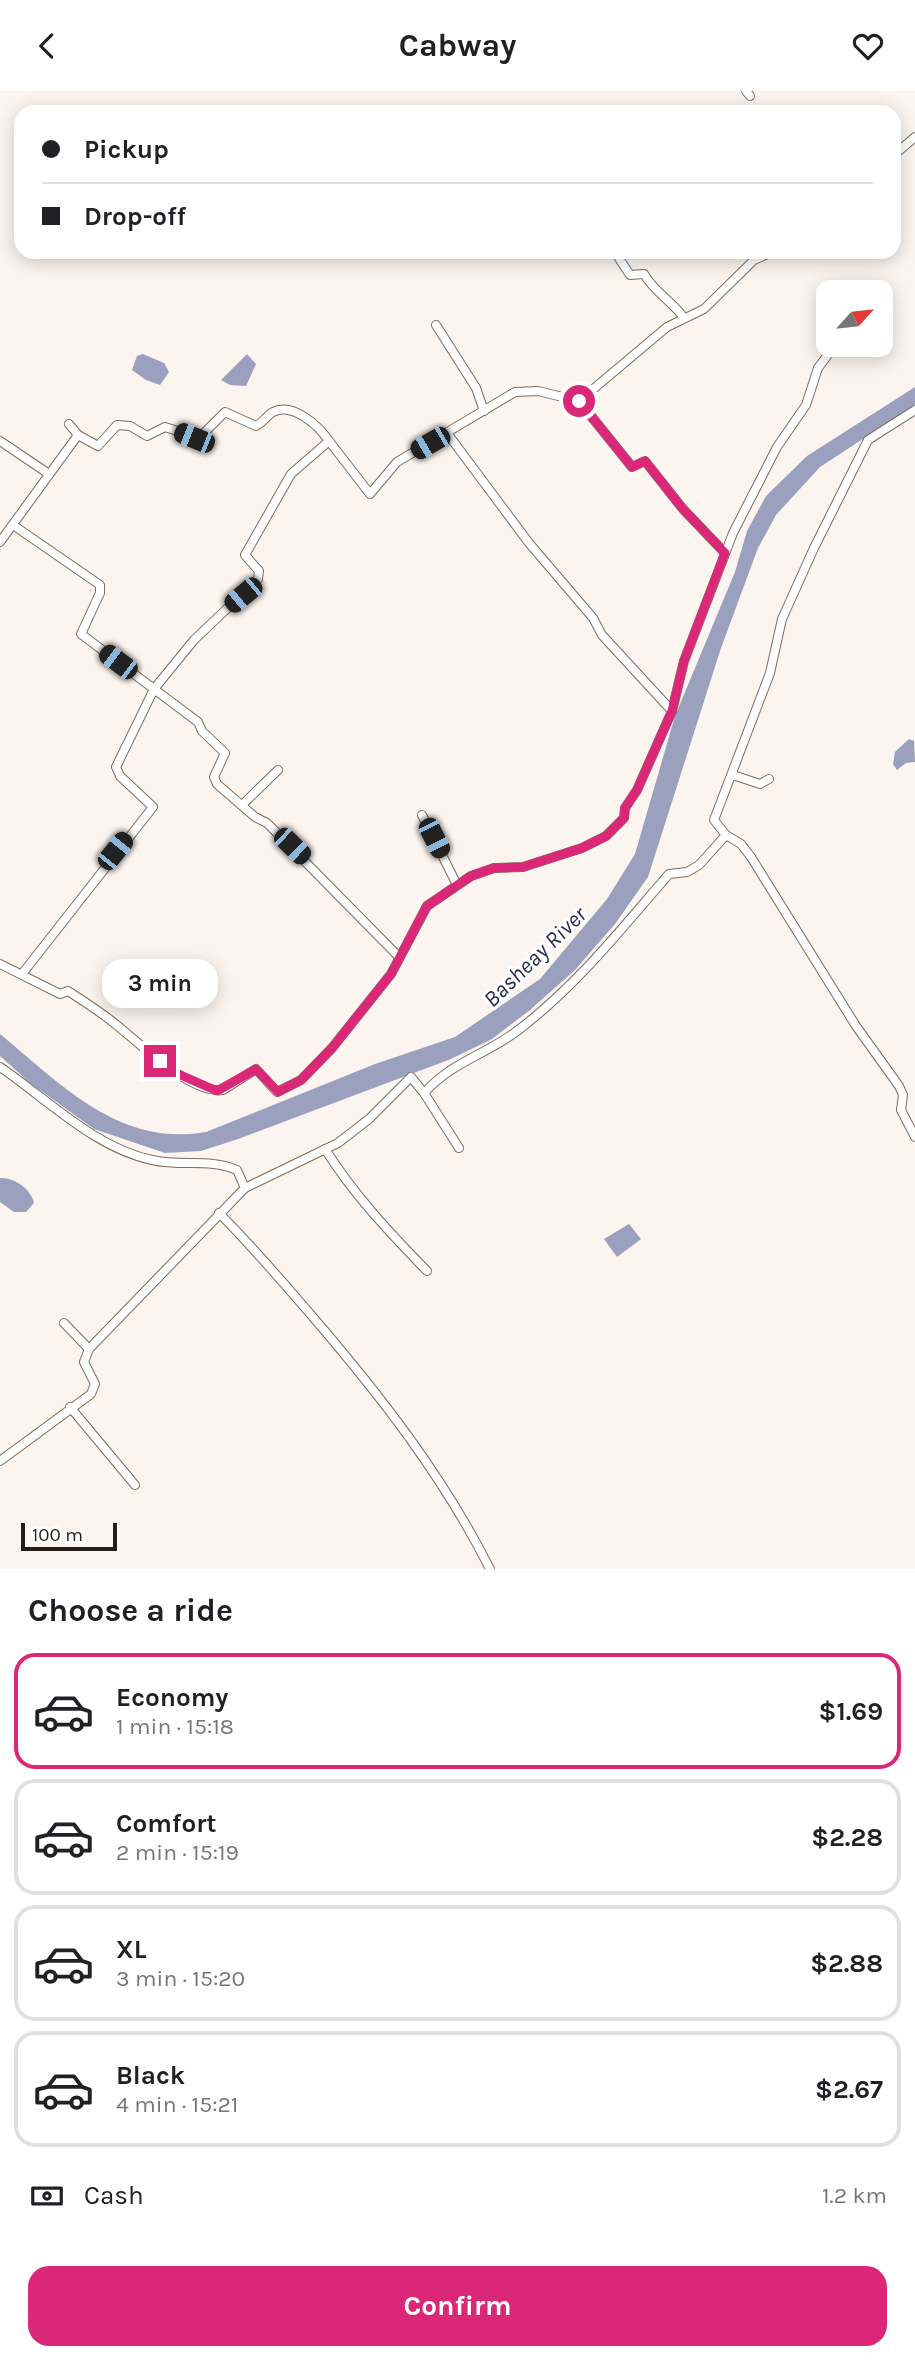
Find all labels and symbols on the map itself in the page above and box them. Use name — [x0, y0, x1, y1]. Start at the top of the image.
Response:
north arrow — [816, 280, 892, 357]
route start — [563, 385, 595, 417]
car — [171, 420, 218, 456]
car — [407, 423, 454, 463]
car — [221, 573, 266, 617]
car — [95, 641, 142, 683]
car — [416, 815, 453, 861]
car — [270, 824, 315, 868]
car — [94, 828, 137, 874]
water label: Basheay River — [478, 900, 593, 1013]
callout: 3 min — [102, 960, 218, 1009]
route end — [144, 1045, 176, 1077]
scale bar — [21, 1520, 117, 1552]

